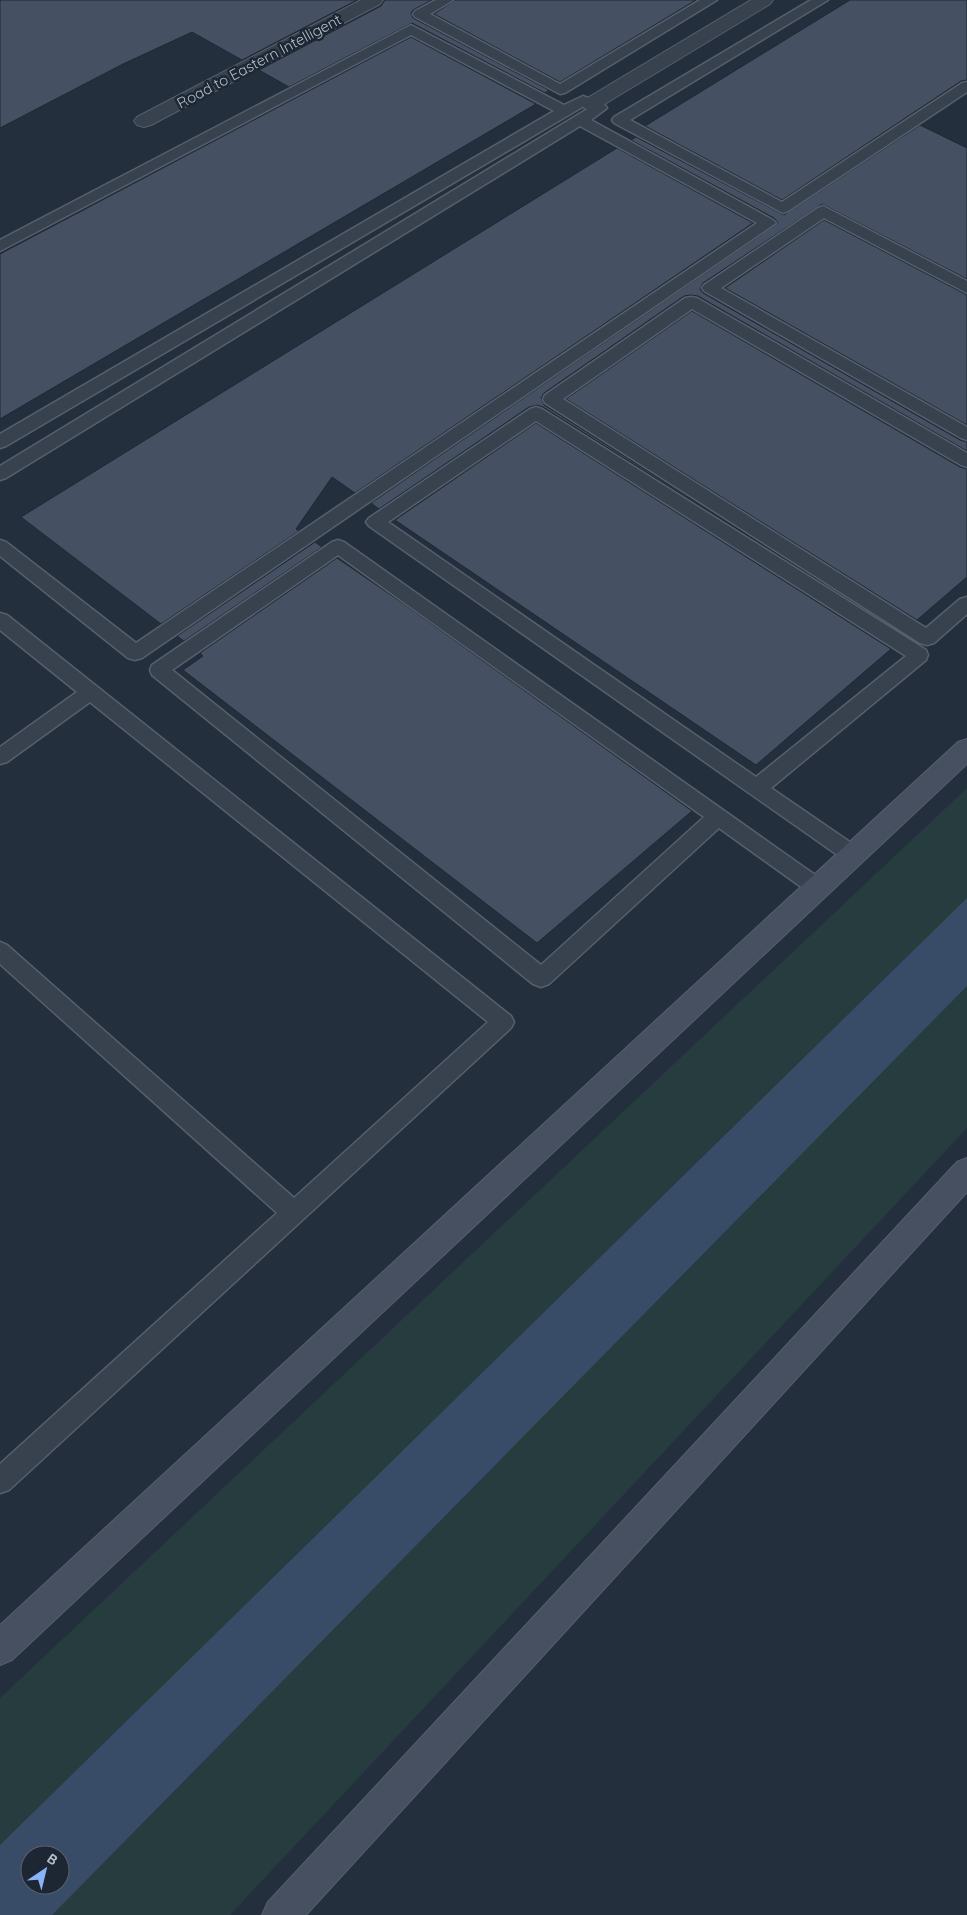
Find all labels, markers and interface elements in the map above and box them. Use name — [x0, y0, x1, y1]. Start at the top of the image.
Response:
street label: Road to Eastern Intelligent — [174, 10, 344, 112]
north arrow — [20, 1845, 70, 1895]
text: B — [44, 1849, 61, 1869]

